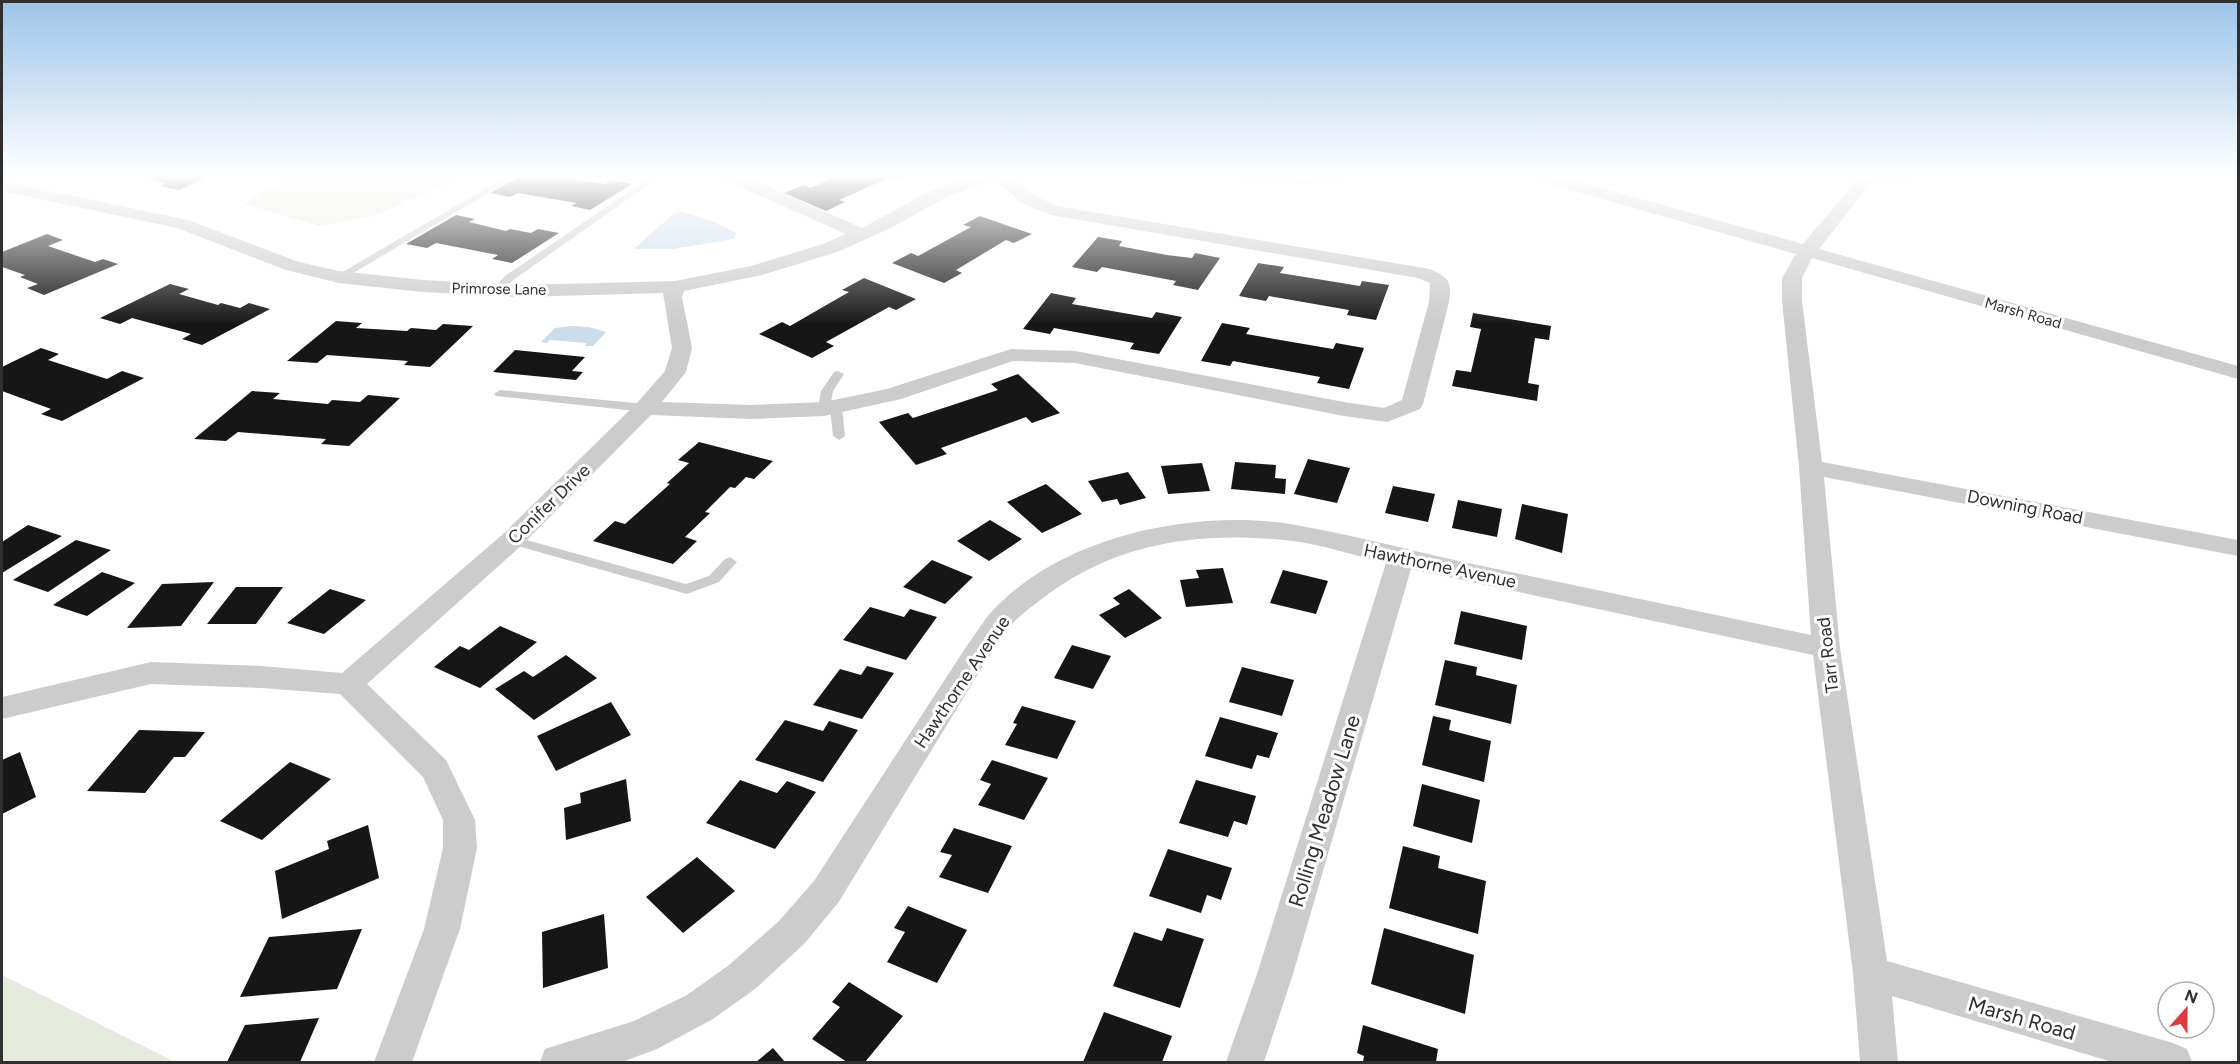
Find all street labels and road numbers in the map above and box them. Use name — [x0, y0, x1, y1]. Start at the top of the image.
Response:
street label: Primrose Lane — [452, 279, 546, 299]
street label: Marsh Road — [1983, 293, 2063, 333]
street label: Conifer Drive — [503, 459, 595, 549]
street label: Downing Road — [1965, 485, 2085, 529]
street label: Hawthorne Avenue — [1362, 539, 1518, 593]
street label: Hawthorne Avenue — [909, 611, 1015, 752]
street label: Tarr Road — [1812, 616, 1844, 694]
street label: Rolling Meadow Lane — [1283, 712, 1365, 910]
street label: Marsh Road — [1965, 991, 2079, 1045]

